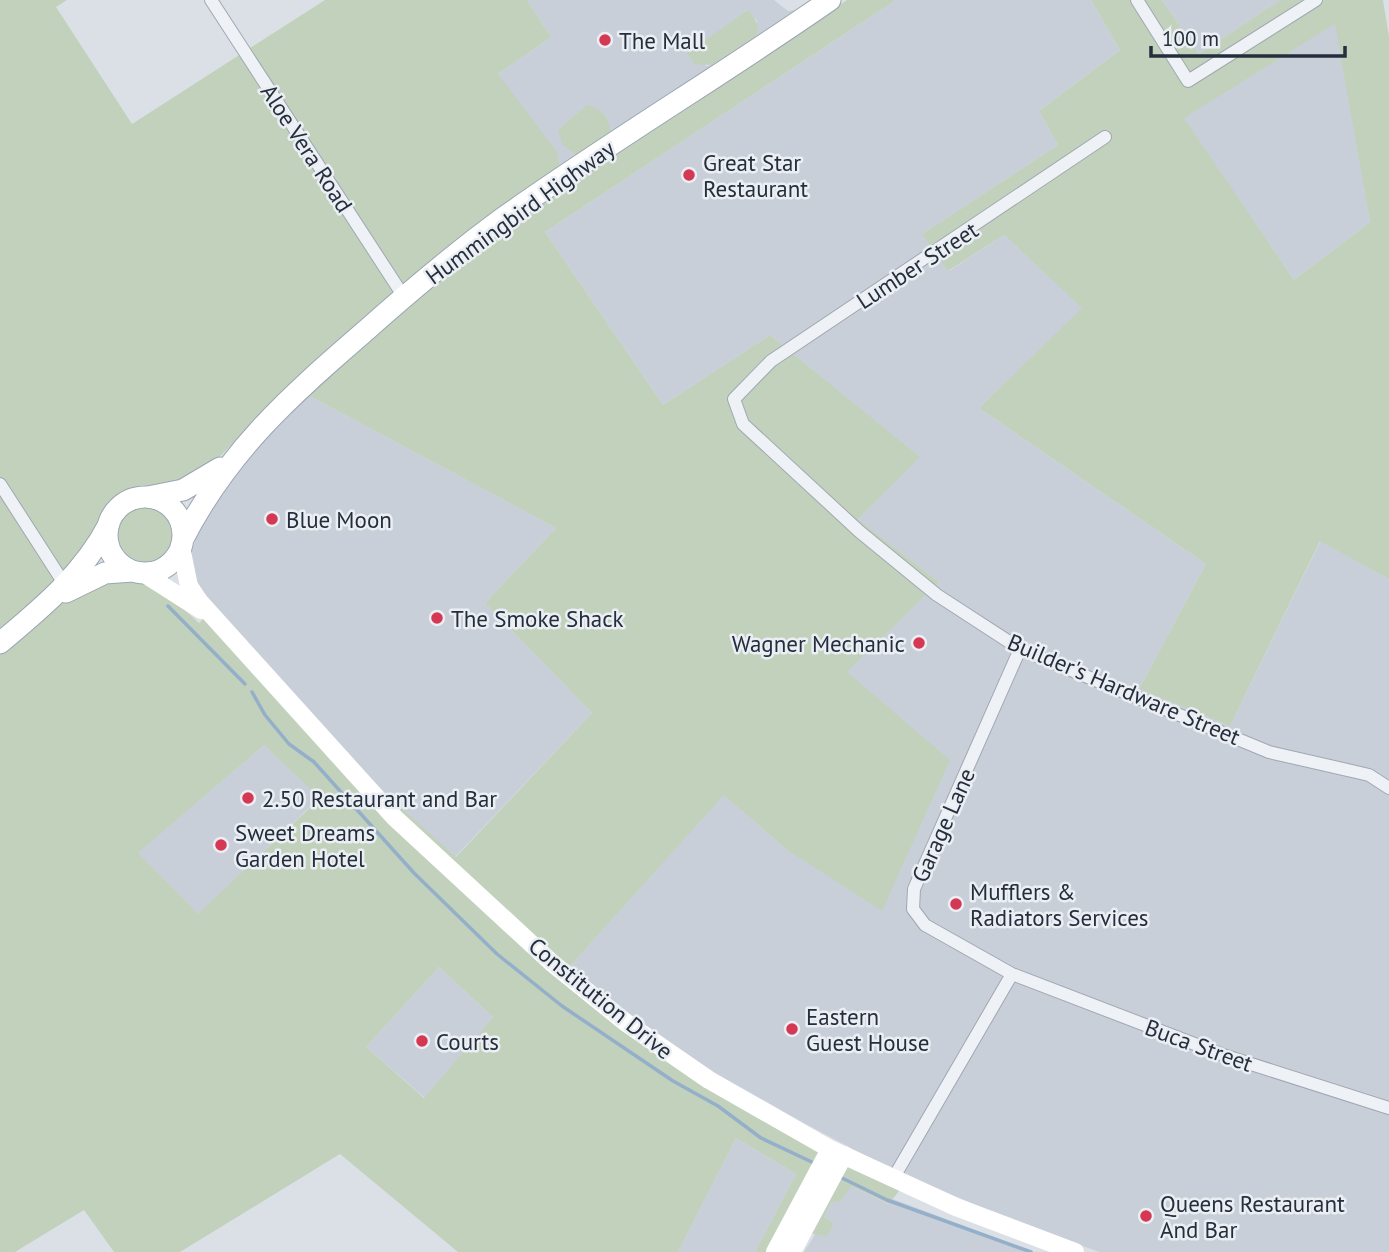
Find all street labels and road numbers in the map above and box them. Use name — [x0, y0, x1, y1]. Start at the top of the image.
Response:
street label: Aloe Vera Road — [255, 78, 359, 218]
street label: Hummingbird Highway — [420, 133, 620, 290]
street label: Lumber Street — [851, 215, 983, 315]
street label: Builder's Hardware Street — [1003, 627, 1245, 751]
street label: Garage Lane — [905, 763, 981, 887]
street label: Constitution Drive — [523, 931, 679, 1065]
street label: Buca Street — [1141, 1012, 1257, 1078]

